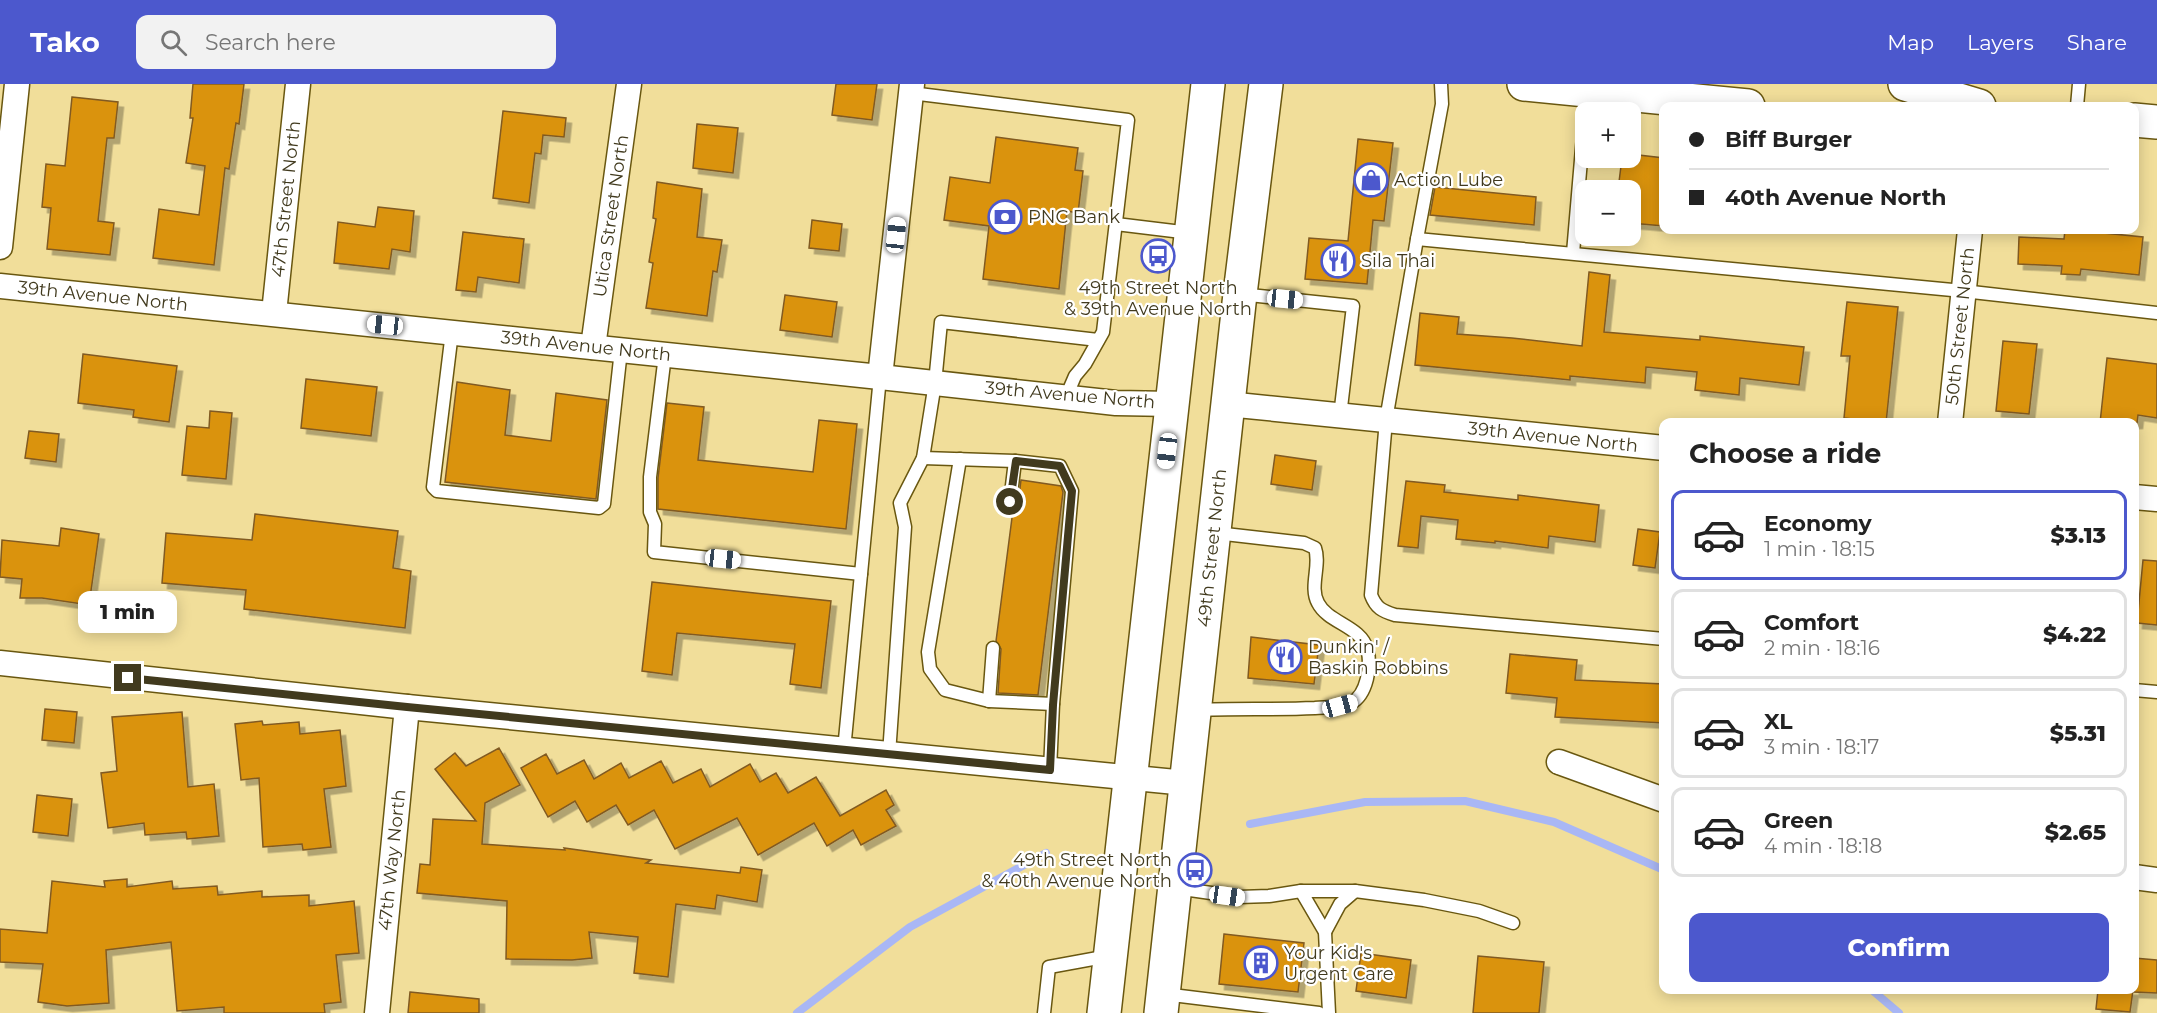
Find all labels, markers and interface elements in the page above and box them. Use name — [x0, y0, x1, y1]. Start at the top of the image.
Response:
search box — [136, 15, 556, 69]
text: Tako — [30, 25, 100, 59]
icon: search — [157, 26, 190, 59]
text: Search here — [205, 29, 336, 56]
text: Map — [1887, 30, 1934, 55]
text: Layers — [1967, 30, 2034, 55]
text: Share — [2067, 30, 2127, 55]
map controls — [1575, 102, 1641, 246]
button: + — [1575, 102, 1641, 168]
street label: 47th Street North — [267, 120, 305, 278]
text: Biff Burger — [1725, 126, 1852, 153]
street label: Utica Street North — [589, 133, 633, 299]
shop icon: Action Lube — [1353, 162, 1389, 198]
place label: Action Lube — [1394, 169, 1503, 191]
button: − — [1575, 180, 1641, 246]
text: 40th Avenue North — [1725, 184, 1946, 211]
bank icon: PNC Bank — [987, 199, 1023, 235]
place label: PNC Bank — [1028, 206, 1120, 228]
car — [885, 216, 907, 254]
bus stop icon: 49th Street North & 39th Avenue North — [1140, 238, 1176, 274]
restaurant icon: Sila Thai — [1320, 243, 1356, 279]
street label: 50th Street North — [1941, 246, 1979, 406]
place label: Sila Thai — [1361, 250, 1435, 272]
street label: 39th Avenue North — [17, 276, 189, 316]
place label: 49th Street North & 39th Avenue North — [1064, 277, 1252, 320]
car — [1266, 288, 1304, 310]
car — [366, 314, 404, 336]
street label: 39th Avenue North — [500, 326, 672, 366]
street label: 39th Avenue North — [984, 377, 1156, 413]
street label: 39th Avenue North — [1467, 417, 1639, 457]
car — [1156, 432, 1178, 470]
text: Choose a ride — [1689, 437, 1881, 470]
street label: 49th Street North — [1193, 468, 1231, 628]
route start — [996, 488, 1023, 515]
icon: car — [1692, 508, 1746, 562]
text: Economy — [1764, 510, 1872, 537]
text: $3.13 — [2051, 522, 2106, 549]
text: 1 min · 18:15 — [1764, 537, 1875, 561]
car — [704, 548, 742, 570]
callout: 1 min — [78, 591, 178, 633]
text: 1 min — [100, 600, 155, 624]
icon: car — [1692, 607, 1746, 661]
text: Comfort — [1764, 609, 1859, 636]
text: $4.22 — [2043, 621, 2106, 648]
place label: Dunkin' / Baskin Robbins — [1308, 636, 1448, 679]
text: 2 min · 18:16 — [1764, 636, 1880, 660]
restaurant icon: Dunkin' / Baskin Robbins — [1267, 639, 1303, 675]
route end — [114, 664, 141, 691]
car — [1320, 693, 1360, 719]
icon: car — [1692, 706, 1746, 760]
text: XL — [1764, 708, 1793, 735]
text: $5.31 — [2050, 720, 2106, 747]
text: 3 min · 18:17 — [1764, 735, 1879, 759]
street label: 47th Way North — [374, 788, 410, 932]
icon: car — [1692, 805, 1746, 859]
text: Green — [1764, 807, 1833, 834]
text: $2.65 — [2045, 819, 2106, 846]
text: 4 min · 18:18 — [1764, 834, 1882, 858]
place label: 49th Street North & 40th Avenue North — [982, 849, 1172, 892]
bus stop icon: 49th Street North & 40th Avenue North — [1177, 852, 1213, 888]
car — [1208, 885, 1246, 907]
button: Confirm — [1689, 913, 2109, 982]
place label: Your Kid's Urgent Care — [1284, 942, 1394, 985]
building icon: Your Kid's Urgent Care — [1243, 945, 1279, 981]

